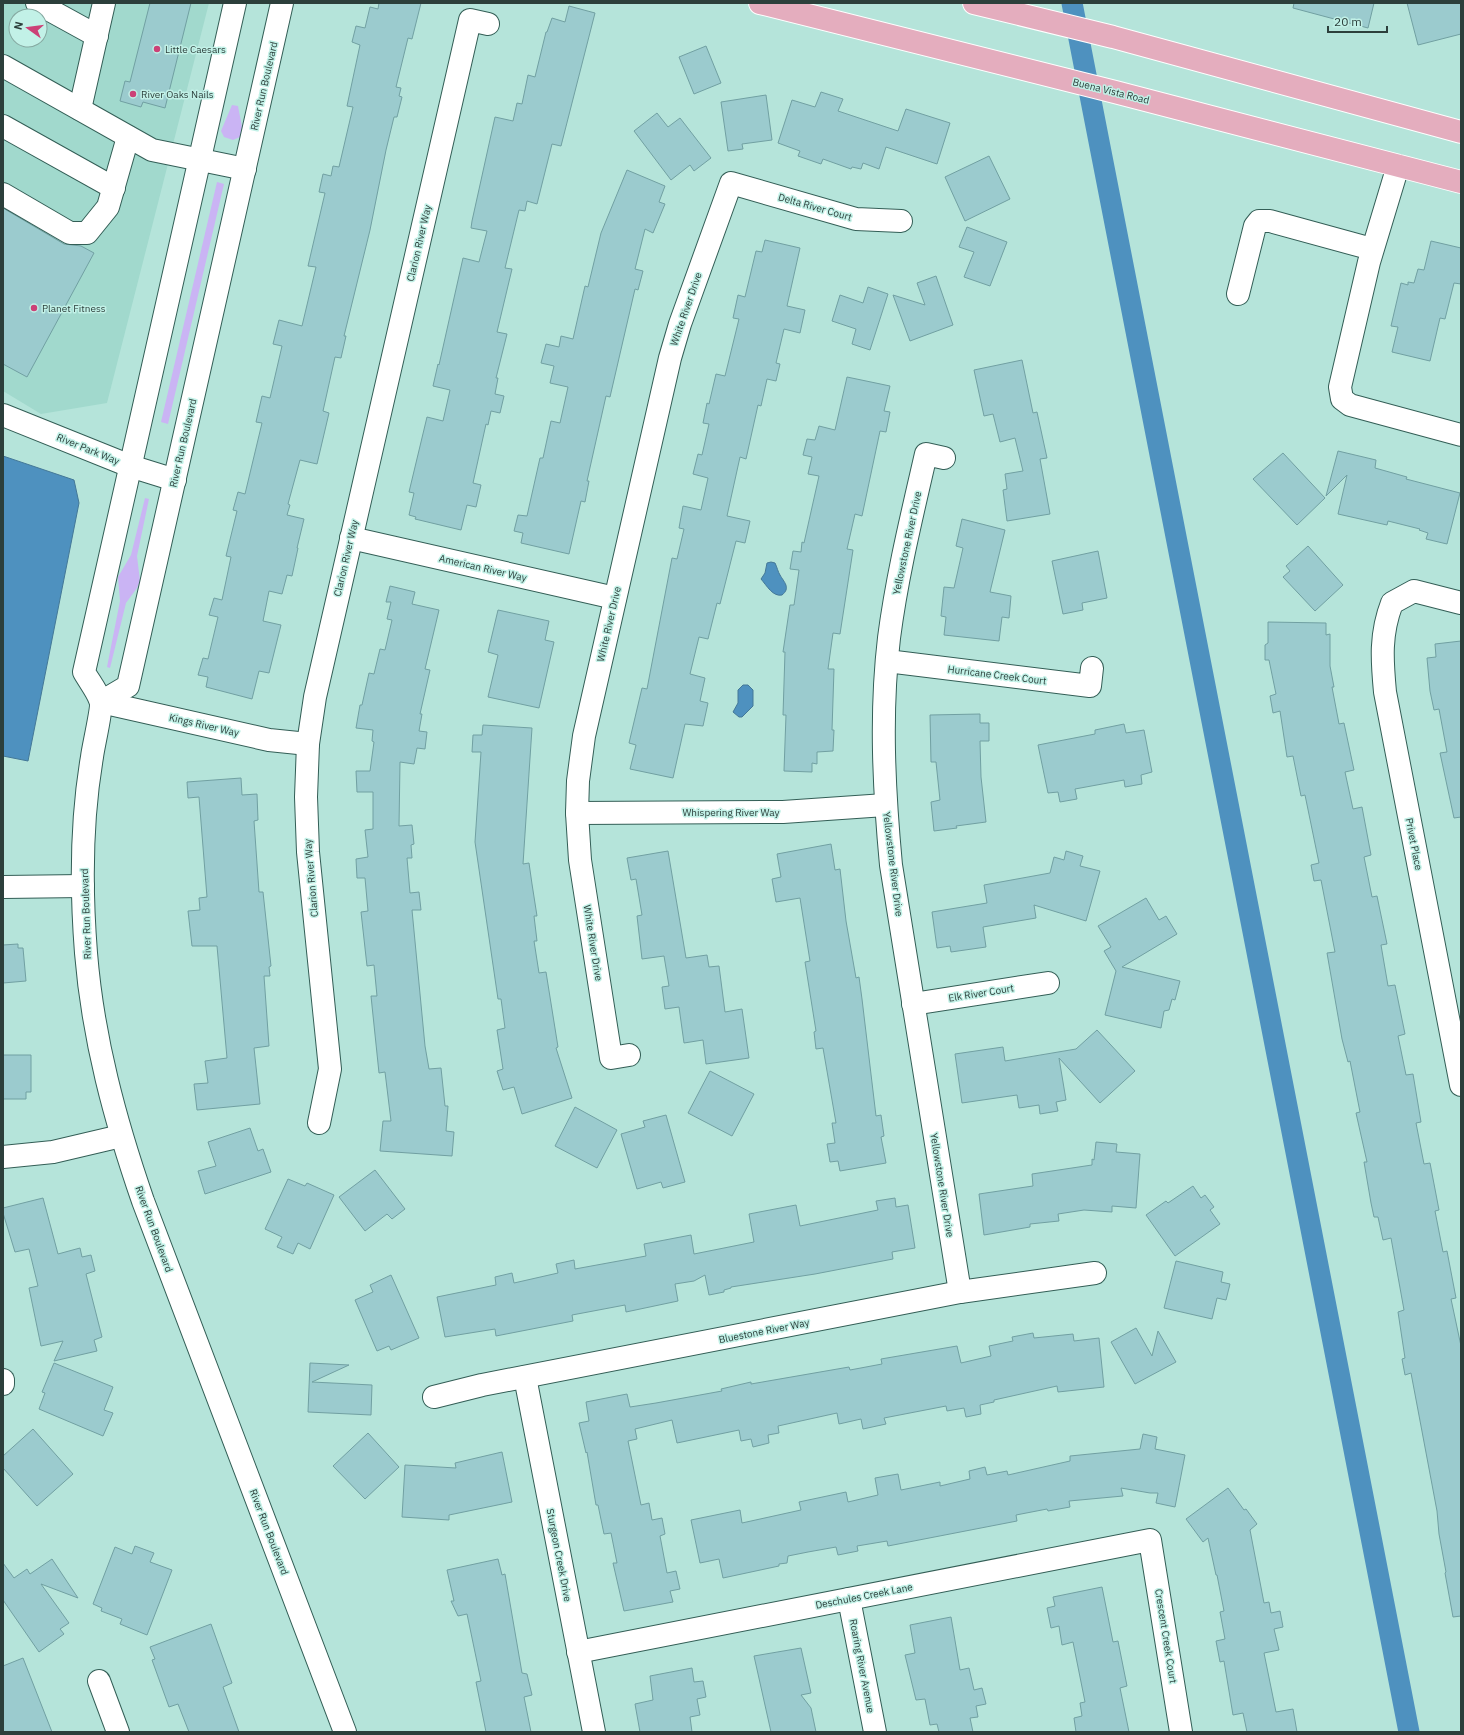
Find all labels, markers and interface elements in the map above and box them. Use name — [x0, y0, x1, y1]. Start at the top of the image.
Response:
north arrow — [8, 8, 48, 48]
scale bar — [1328, 8, 1387, 34]
text: 20 m — [1334, 14, 1362, 29]
text: N — [11, 20, 26, 31]
street label: River Run Boulevard — [247, 40, 281, 132]
place label: Little Caesars — [165, 43, 226, 56]
marker: Little Caesars — [152, 44, 162, 54]
street label: Buena Vista Road — [1071, 75, 1151, 107]
place label: River Oaks Nails — [141, 88, 214, 101]
marker: River Oaks Nails — [128, 89, 138, 99]
street label: Delta River Court — [777, 190, 854, 224]
street label: Clarion River Way — [404, 203, 434, 283]
street label: White River Drive — [667, 270, 705, 347]
place label: Planet Fitness — [42, 302, 106, 315]
marker: Planet Fitness — [29, 303, 39, 313]
street label: River Run Boulevard — [166, 397, 200, 489]
street label: River Park Way — [55, 430, 121, 468]
street label: Yellowstone River Drive — [890, 490, 924, 596]
street label: Clarion River Way — [331, 518, 361, 598]
street label: American River Way — [438, 552, 528, 584]
street label: White River Drive — [594, 585, 624, 663]
street label: Hurricane Creek Court — [947, 662, 1048, 688]
street label: Kings River Way — [168, 711, 240, 739]
street label: Whispering River Way — [682, 806, 780, 819]
street label: Yellowstone River Drive — [880, 811, 906, 918]
street label: Privet Place — [1403, 817, 1426, 872]
street label: Clarion River Way — [301, 838, 321, 918]
street label: River Run Boulevard — [78, 868, 94, 960]
street label: White River Drive — [581, 904, 606, 982]
street label: Elk River Court — [947, 981, 1015, 1005]
street label: Yellowstone River Drive — [927, 1132, 957, 1239]
street label: River Run Boulevard — [132, 1184, 176, 1274]
street label: Bluestone River Way — [718, 1316, 810, 1346]
street label: River Run Boulevard — [247, 1487, 291, 1577]
street label: Sturgeon Creek Drive — [544, 1507, 574, 1603]
street label: Deschules Creek Lane — [814, 1580, 914, 1612]
street label: Crescent Creek Court — [1152, 1588, 1180, 1685]
street label: Roaring River Avenue — [847, 1618, 878, 1715]

